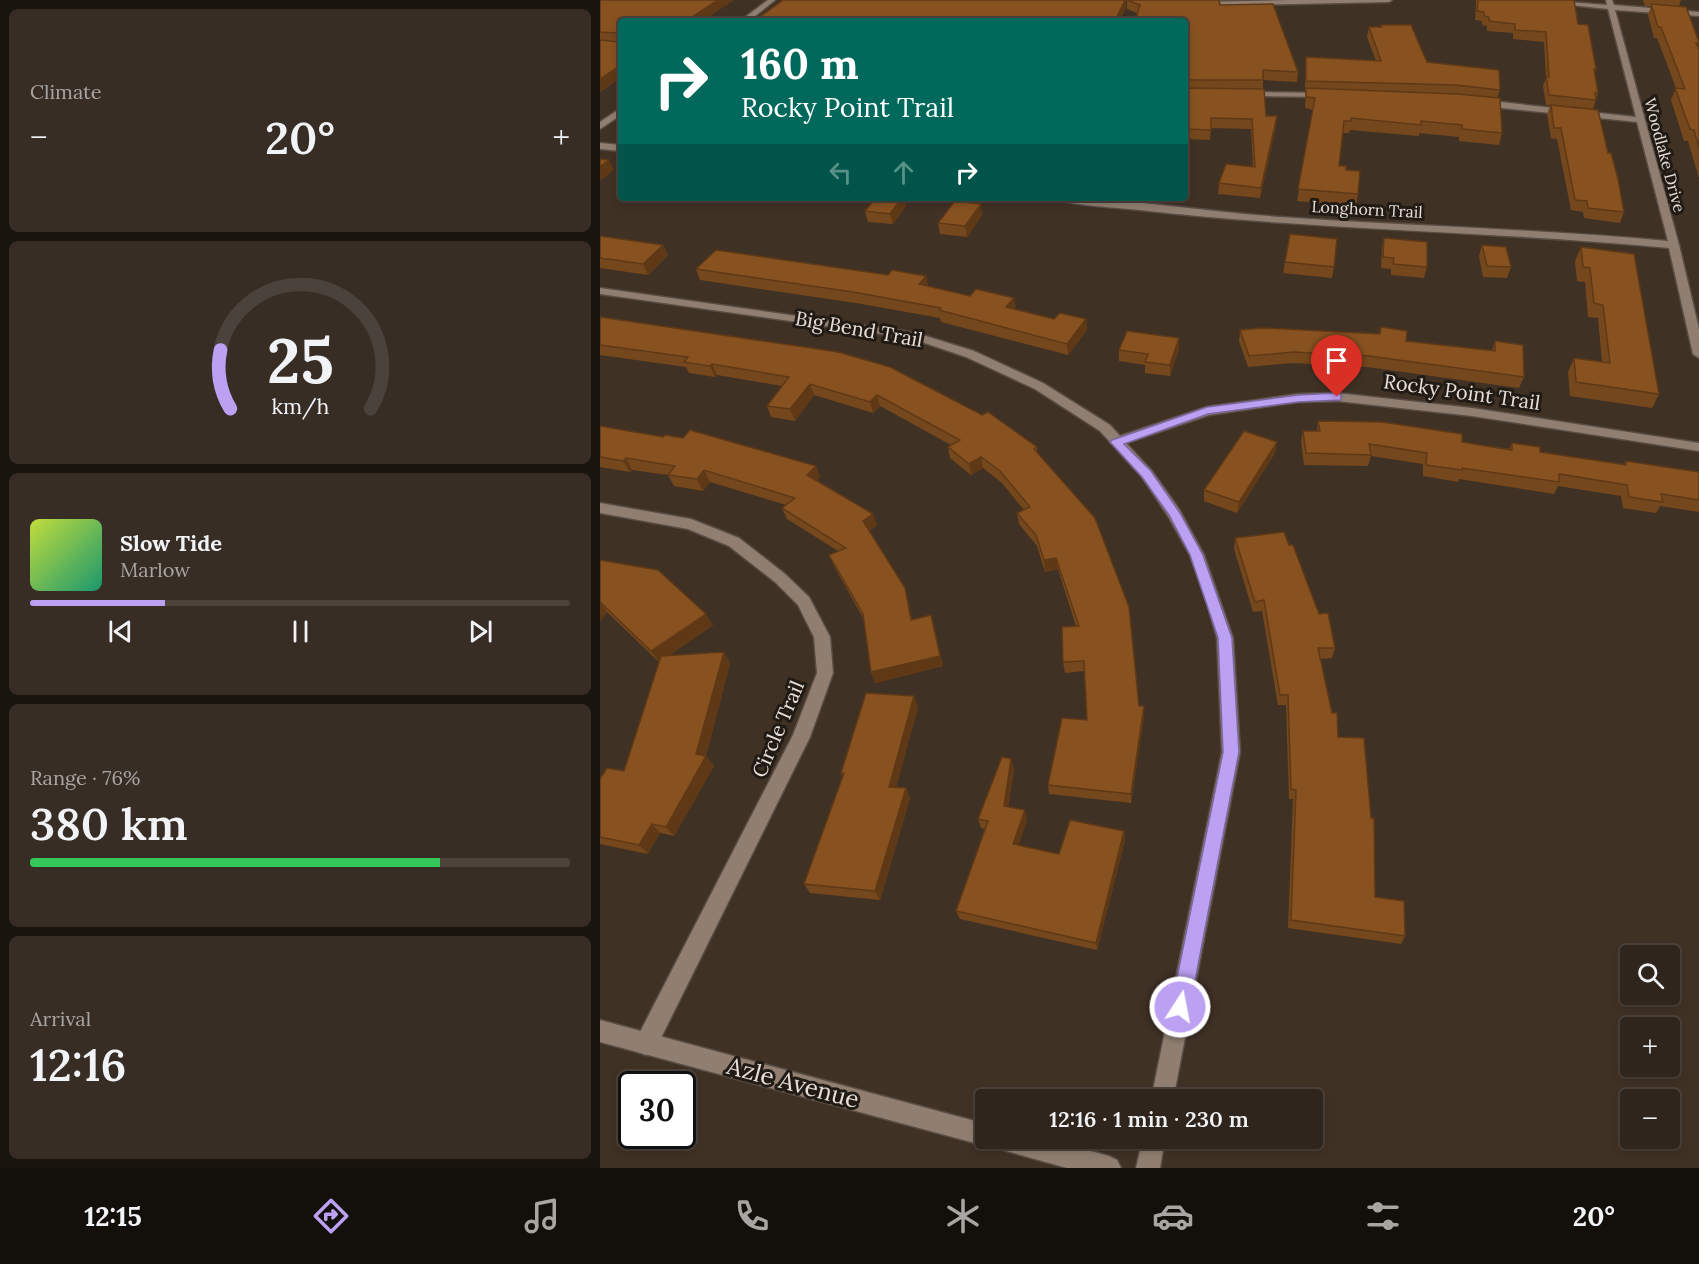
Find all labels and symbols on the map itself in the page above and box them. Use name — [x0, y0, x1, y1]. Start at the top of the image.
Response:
street label: Woodlake Drive — [1640, 96, 1690, 215]
street label: Longhorn Trail — [1311, 196, 1423, 222]
street label: Big Bend Trail — [793, 305, 925, 352]
pin — [1311, 335, 1362, 397]
street label: Rocky Point Trail — [1382, 368, 1542, 415]
street label: Circle Trail — [746, 677, 809, 781]
position arrow — [1148, 975, 1212, 1039]
street label: Azle Avenue — [723, 1050, 862, 1115]
speed limit sign: 30 — [618, 1071, 696, 1149]

